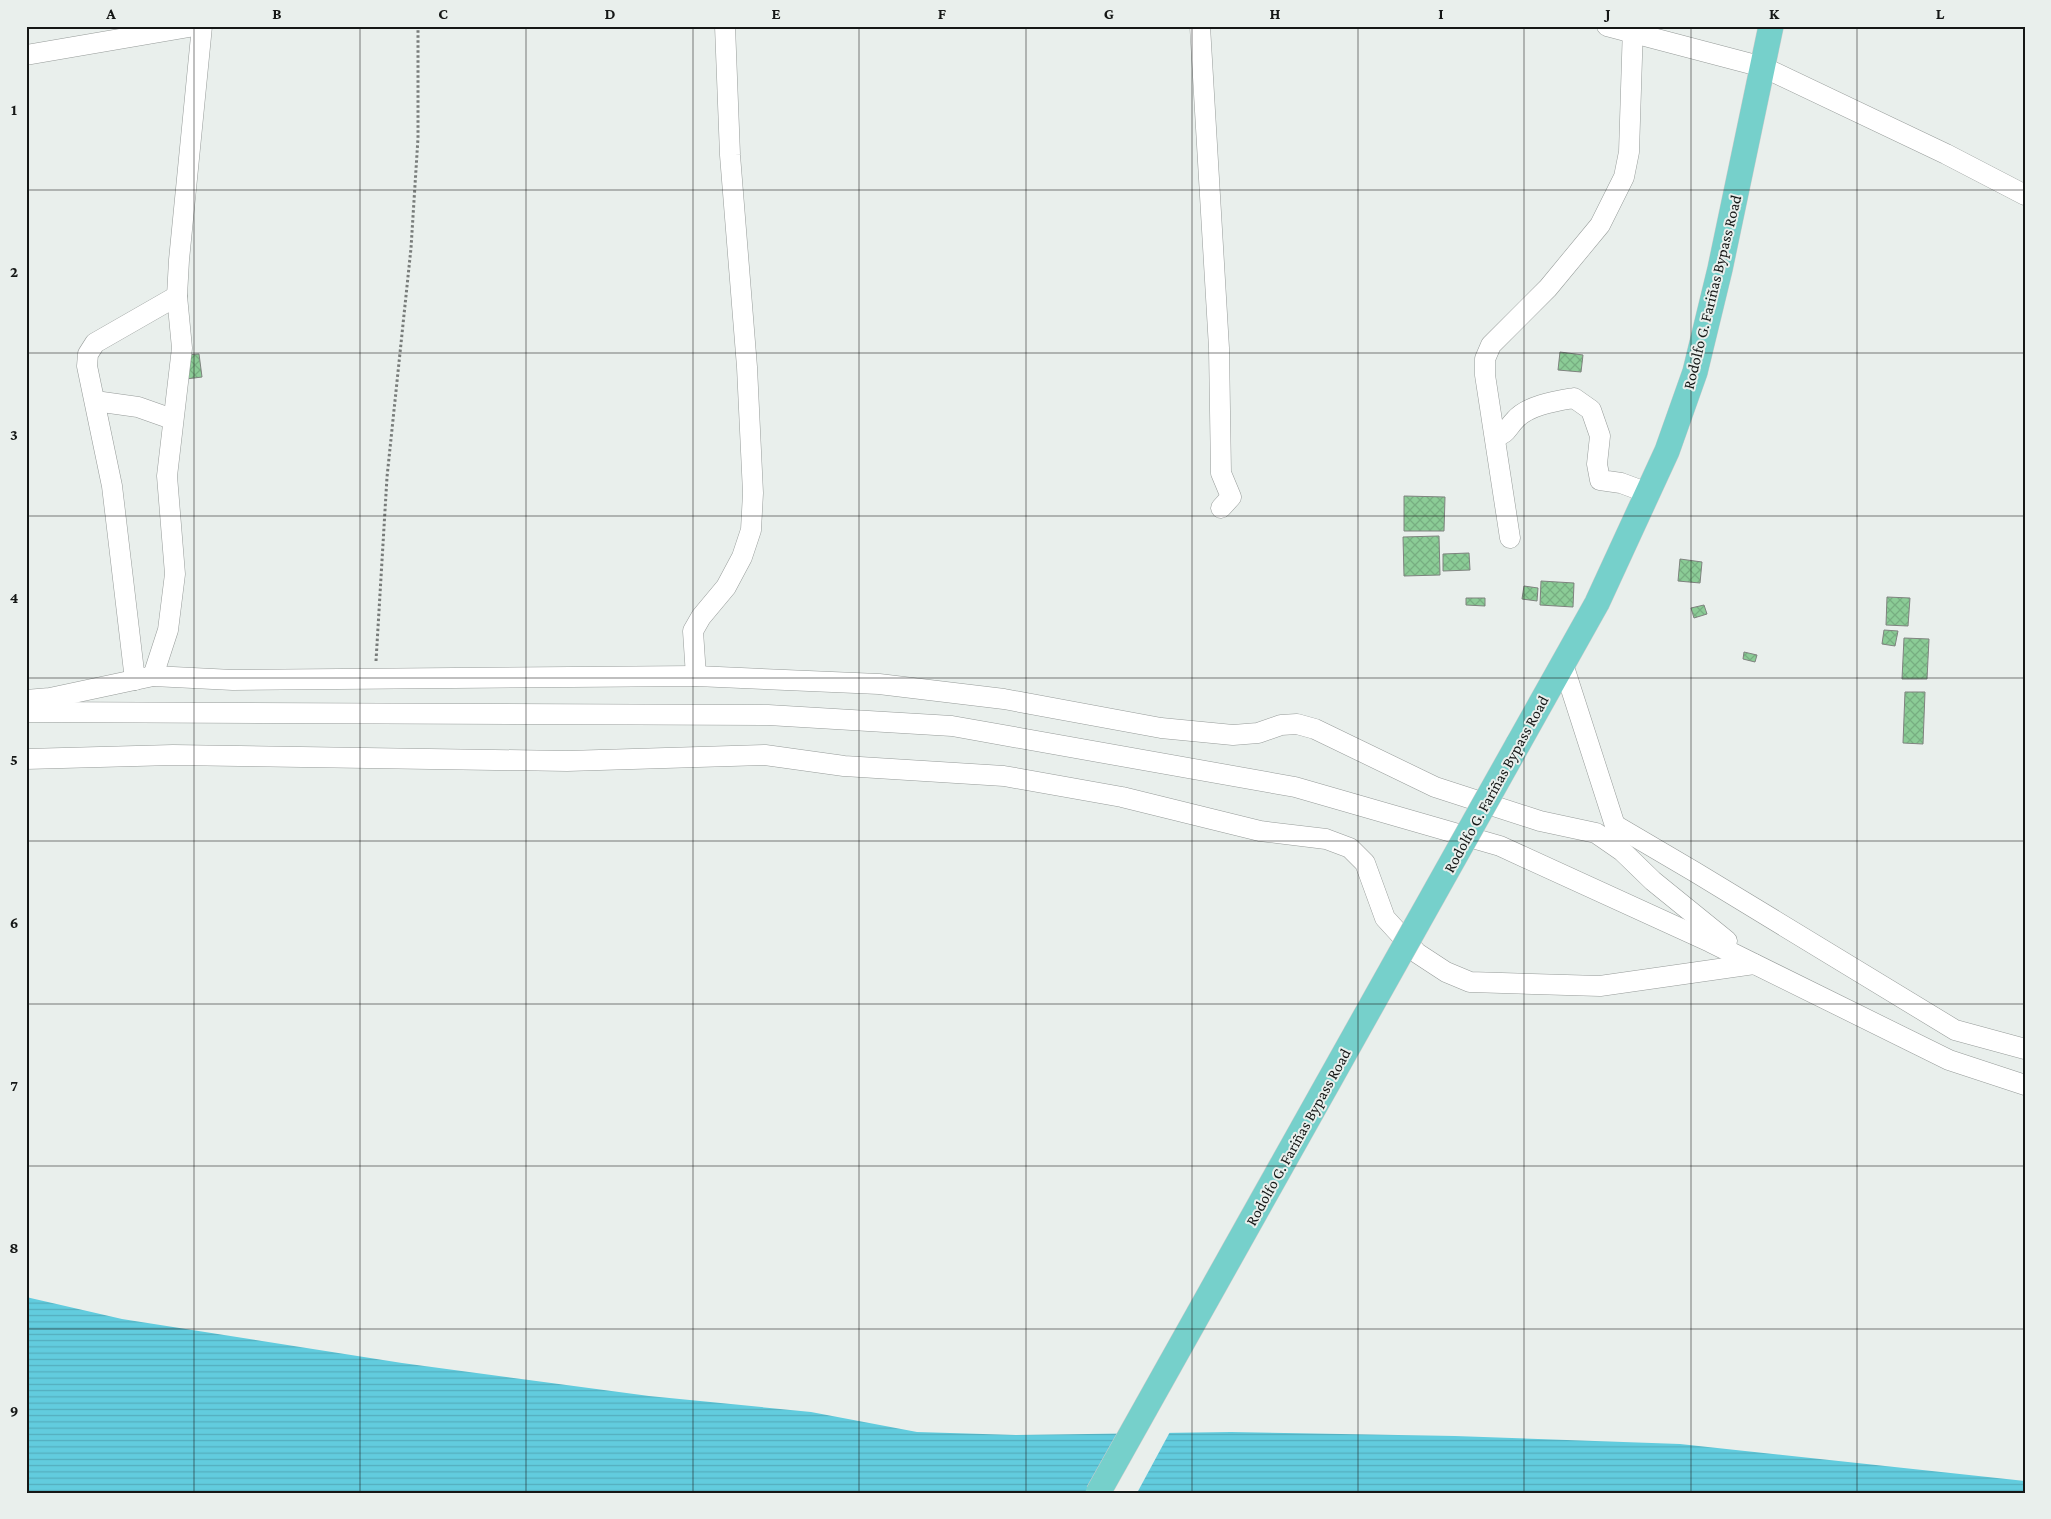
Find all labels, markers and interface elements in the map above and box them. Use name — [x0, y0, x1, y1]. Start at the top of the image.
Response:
text: A — [105, 5, 116, 22]
text: B — [272, 5, 282, 22]
text: C — [438, 5, 448, 22]
text: D — [604, 5, 616, 22]
text: E — [771, 5, 781, 22]
text: F — [938, 5, 947, 22]
text: G — [1104, 5, 1114, 22]
text: H — [1270, 5, 1281, 22]
text: I — [1438, 5, 1444, 22]
text: J — [1603, 5, 1611, 22]
text: K — [1769, 5, 1780, 22]
text: L — [1936, 5, 1945, 22]
text: 1 — [11, 101, 17, 118]
street label: Rodolfo G. Fariñas Bypass Road — [1680, 193, 1746, 391]
text: 2 — [10, 263, 18, 280]
text: 3 — [10, 426, 18, 443]
text: 4 — [10, 589, 19, 606]
street label: Rodolfo G. Fariñas Bypass Road — [1440, 692, 1553, 876]
text: 5 — [10, 751, 18, 768]
text: 6 — [10, 914, 18, 931]
street label: Rodolfo G. Fariñas Bypass Road — [1242, 1045, 1355, 1229]
text: 7 — [10, 1077, 18, 1094]
text: 8 — [9, 1239, 19, 1256]
text: 9 — [10, 1402, 18, 1419]

